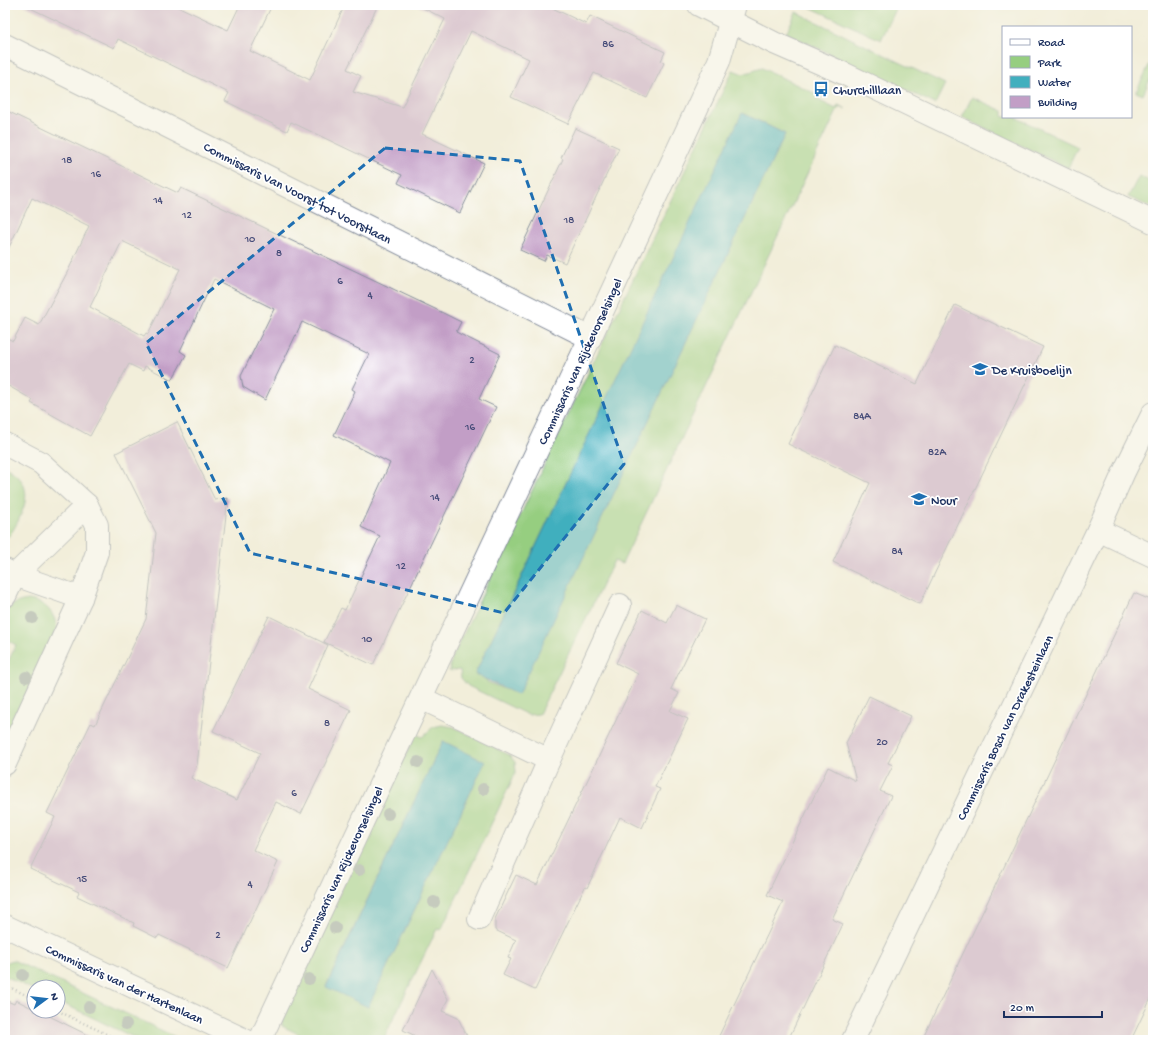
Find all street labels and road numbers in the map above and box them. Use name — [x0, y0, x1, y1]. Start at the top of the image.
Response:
street label: Commissaris Van Voorst tot Voorstlaan — [200, 140, 394, 249]
street label: Commissaris van Rijckevorselsingel — [536, 276, 627, 448]
street label: Commissaris Bosch van Drakesteinlaan — [955, 632, 1058, 823]
street label: Commissaris van Rijckevorselsingel — [297, 784, 388, 956]
street label: Commissaris van der Hartenlaan — [43, 942, 206, 1029]

